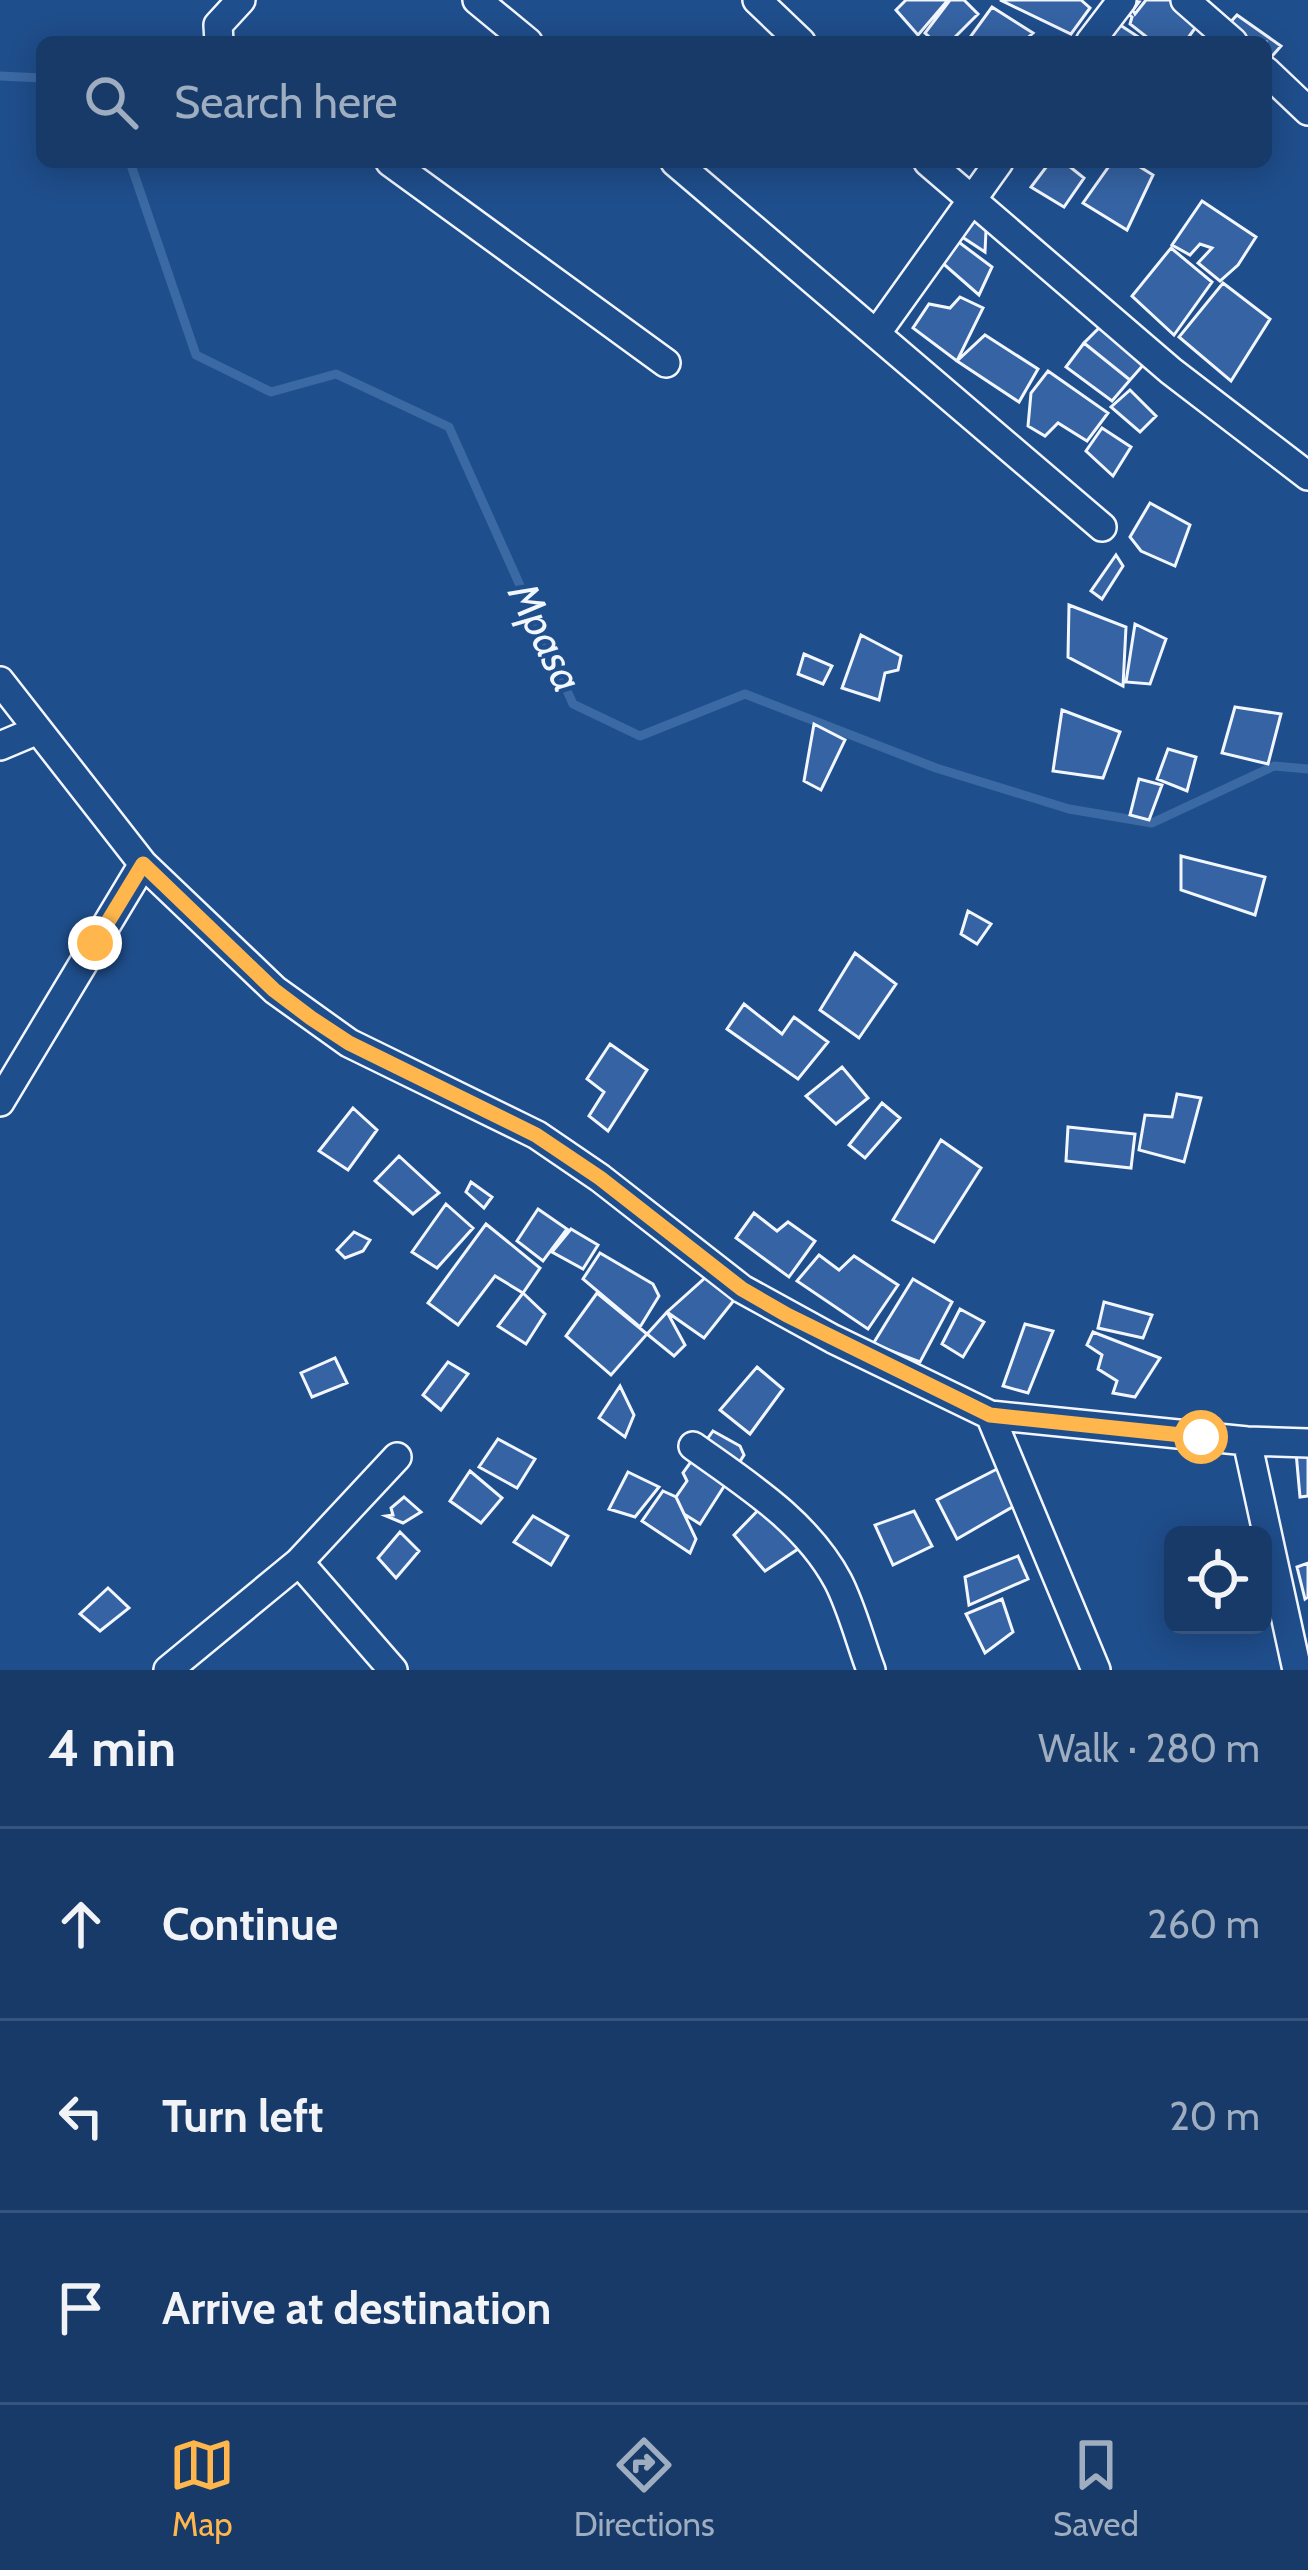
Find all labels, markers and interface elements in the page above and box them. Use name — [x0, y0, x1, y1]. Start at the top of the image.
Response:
search box — [36, 36, 1272, 168]
icon: search — [78, 69, 144, 135]
text: Search here — [174, 75, 398, 129]
water label: Mpasa — [497, 573, 595, 700]
route end — [68, 916, 122, 970]
route start — [1174, 1410, 1228, 1464]
map controls — [1164, 1526, 1272, 1634]
button: locate — [1164, 1526, 1272, 1634]
text: 4 min — [48, 1717, 176, 1779]
text: Walk · 280 m — [1038, 1724, 1260, 1772]
icon: ahead — [48, 1891, 114, 1957]
text: Continue — [162, 1897, 338, 1951]
text: 260 m — [1147, 1900, 1260, 1948]
icon: left — [48, 2083, 114, 2149]
text: Turn left — [162, 2089, 324, 2143]
text: 20 m — [1169, 2092, 1260, 2140]
icon: arrive — [48, 2275, 114, 2341]
text: Arrive at destination — [162, 2281, 551, 2335]
tab: Map — [169, 2432, 235, 2544]
tab: Directions — [574, 2432, 715, 2544]
tab: Saved — [1053, 2432, 1139, 2544]

